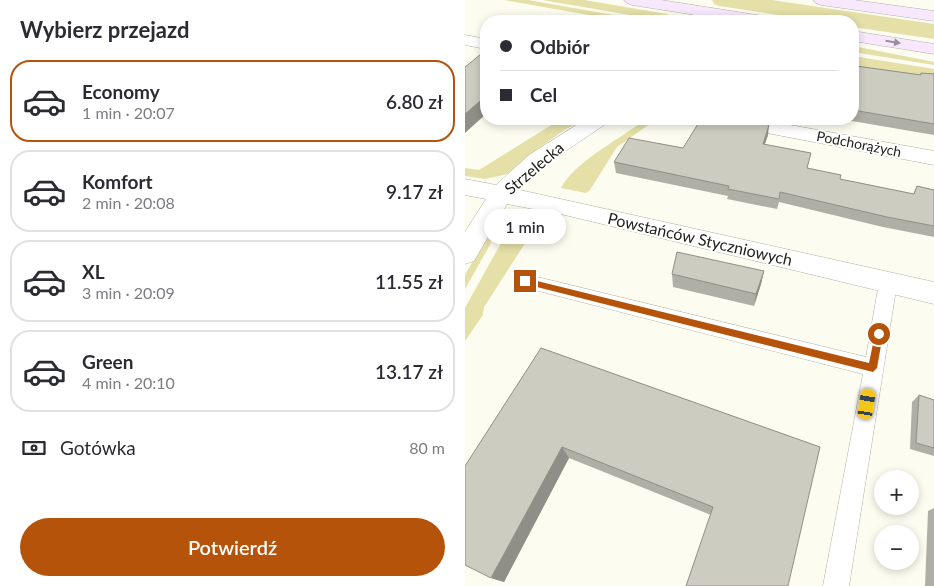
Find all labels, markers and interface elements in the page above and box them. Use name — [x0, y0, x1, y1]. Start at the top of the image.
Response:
text: Wybierz przejazd — [20, 16, 189, 43]
text: Odbiór — [530, 35, 590, 58]
one-way arrow — [886, 38, 902, 46]
icon: car — [22, 79, 67, 124]
text: Economy — [82, 80, 160, 103]
text: Cel — [530, 83, 557, 106]
text: 6.80 zł — [386, 90, 443, 113]
text: 1 min · 20:07 — [82, 103, 175, 122]
street label: Podchorążych — [815, 127, 903, 160]
street label: Strzelecka — [500, 137, 567, 198]
icon: car — [22, 169, 67, 214]
text: Komfort — [82, 170, 153, 193]
text: 9.17 zł — [386, 180, 443, 203]
text: 2 min · 20:08 — [82, 193, 175, 212]
callout: 1 min — [484, 208, 566, 244]
street label: Powstańców Styczniowych — [606, 208, 794, 269]
text: 1 min — [505, 217, 545, 236]
icon: car — [22, 259, 67, 304]
text: XL — [82, 260, 105, 283]
text: 11.55 zł — [375, 270, 443, 293]
route end — [514, 270, 536, 292]
text: 3 min · 20:09 — [82, 283, 175, 302]
route start — [868, 323, 890, 345]
icon: car — [22, 349, 67, 394]
text: Green — [82, 350, 133, 373]
text: 13.17 zł — [375, 360, 443, 383]
text: 4 min · 20:10 — [82, 373, 175, 392]
car — [857, 388, 876, 420]
icon: cash — [20, 434, 48, 462]
text: Gotówka — [60, 436, 136, 459]
text: 80 m — [409, 438, 445, 457]
map controls — [874, 470, 919, 570]
button: + — [874, 470, 919, 515]
button: Potwierdź — [20, 518, 445, 576]
button: − — [874, 525, 919, 570]

